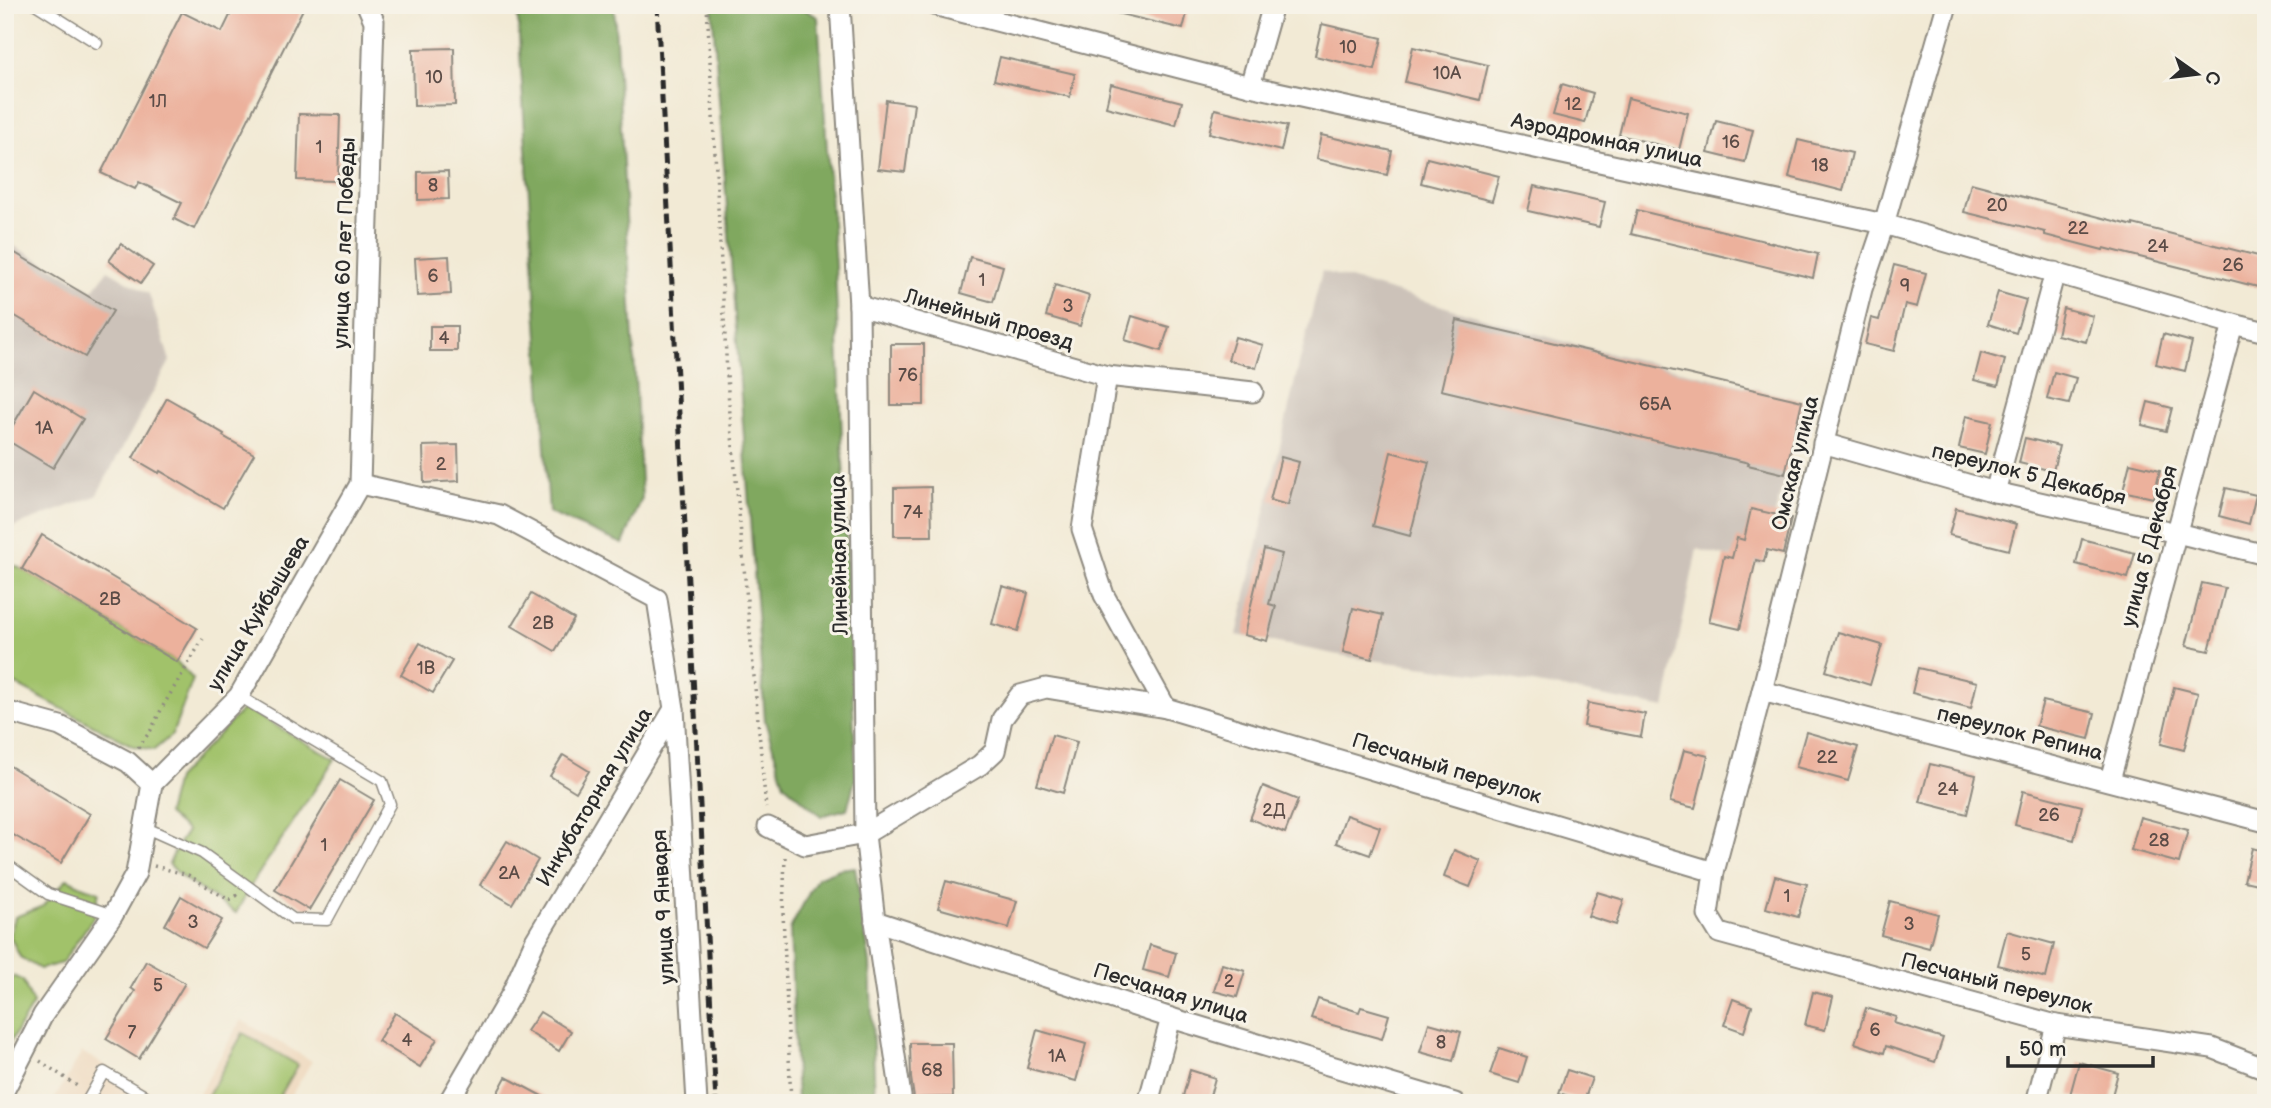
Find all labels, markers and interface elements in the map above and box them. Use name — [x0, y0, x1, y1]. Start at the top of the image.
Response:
house number: 10 — [1339, 37, 1357, 58]
north arrow — [2162, 38, 2232, 108]
house number: 10А — [1433, 63, 1461, 84]
house number: 10 — [425, 67, 443, 88]
text: С — [2199, 69, 2225, 87]
house number: 1Л — [149, 91, 167, 112]
house number: 12 — [1564, 94, 1582, 115]
street label: Аэродромная улица — [1508, 108, 1705, 173]
house number: 16 — [1722, 132, 1740, 153]
house number: 1 — [316, 137, 322, 158]
street label: улица 60 лет Победы — [328, 137, 361, 349]
house number: 18 — [1811, 155, 1829, 176]
house number: 8 — [428, 175, 438, 196]
house number: 20 — [1986, 195, 2008, 216]
house number: 22 — [2067, 218, 2089, 239]
house number: 24 — [2147, 236, 2169, 257]
house number: 26 — [2222, 255, 2244, 276]
house number: 6 — [428, 266, 439, 287]
house number: 1 — [979, 270, 985, 291]
house number: 9 — [1900, 276, 1910, 297]
street label: Линейный проезд — [900, 283, 1077, 356]
house number: 3 — [1062, 296, 1074, 317]
house number: 4 — [439, 328, 450, 349]
house number: 76 — [898, 365, 918, 386]
street label: Омская улица — [1767, 393, 1824, 533]
house number: 65А — [1639, 394, 1671, 415]
house number: 1А — [35, 418, 53, 439]
street label: переулок 5 Декабря — [1929, 438, 2129, 511]
house number: 2 — [436, 454, 447, 475]
street label: улица 5 Декабря — [2116, 463, 2183, 630]
street label: Линейная улица — [826, 474, 853, 636]
house number: 74 — [903, 502, 923, 523]
street label: улица Куйбышева — [202, 531, 315, 696]
house number: 2В — [99, 589, 121, 610]
house number: 2В — [532, 613, 554, 634]
house number: 1В — [417, 658, 435, 679]
street label: переулок Репина — [1934, 701, 2106, 766]
street label: Инкубаторная улица — [531, 703, 658, 891]
street label: Песчаный переулок — [1349, 728, 1545, 809]
house number: 22 — [1816, 747, 1838, 768]
house number: 24 — [1937, 779, 1959, 800]
house number: 2Д — [1262, 800, 1286, 821]
house number: 26 — [2038, 805, 2060, 826]
street label: улица 9 Января — [647, 829, 680, 985]
house number: 28 — [2148, 830, 2170, 851]
house number: 1 — [321, 835, 327, 856]
house number: 2А — [498, 863, 520, 884]
house number: 1 — [1784, 886, 1790, 907]
house number: 3 — [187, 912, 199, 933]
house number: 3 — [1903, 914, 1915, 935]
house number: 5 — [2021, 944, 2031, 965]
street label: Песчаный переулок — [1898, 948, 2095, 1019]
street label: Песчаная улица — [1090, 958, 1252, 1029]
house number: 2 — [1224, 971, 1235, 992]
house number: 5 — [153, 975, 163, 996]
house number: 6 — [1870, 1020, 1881, 1041]
house number: 7 — [128, 1022, 137, 1043]
scale bar — [2008, 1024, 2154, 1068]
house number: 4 — [402, 1030, 413, 1051]
house number: 8 — [1436, 1032, 1446, 1053]
text: 50 m — [2019, 1037, 2066, 1062]
house number: 1А — [1048, 1046, 1066, 1067]
house number: 68 — [921, 1060, 943, 1081]

